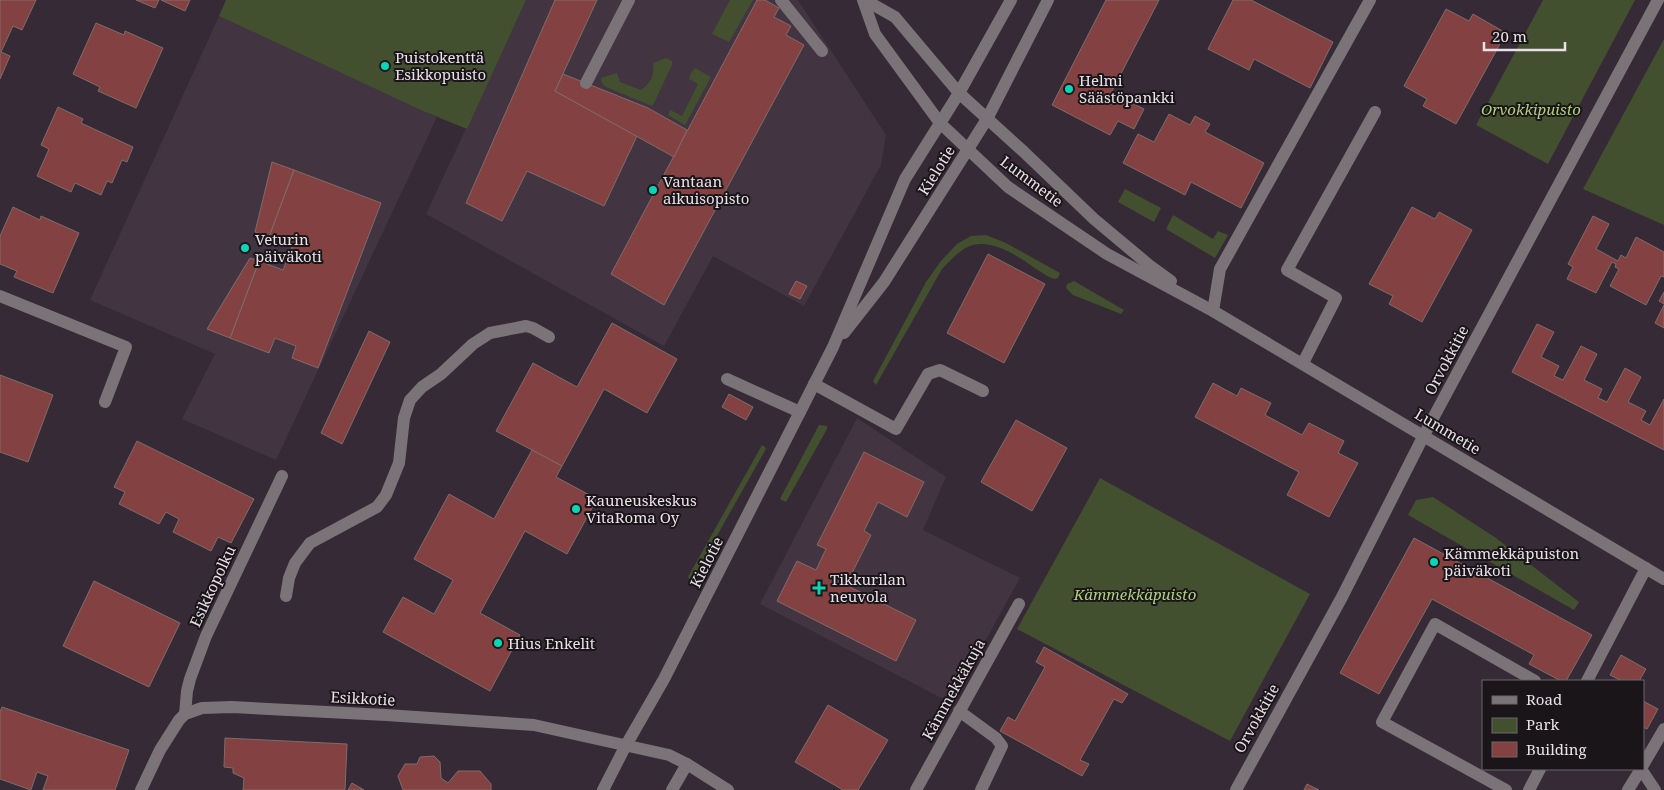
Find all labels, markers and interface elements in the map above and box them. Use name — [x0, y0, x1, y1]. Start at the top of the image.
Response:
scale bar — [1484, 20, 1565, 52]
text: 20 m — [1492, 26, 1527, 46]
place label: Puistokenttä Esikkopuisto — [395, 47, 486, 84]
marker: Puistokenttä Esikkopuisto — [379, 60, 391, 72]
place label: Helmi Säästöpankki — [1079, 70, 1175, 107]
marker: Helmi Säästöpankki — [1063, 83, 1075, 95]
park label: Orvokkipuisto — [1481, 99, 1581, 119]
street label: Kielotie — [913, 141, 959, 199]
street label: Lummetie — [997, 151, 1067, 211]
place label: Vantaan aikuisopisto — [663, 171, 749, 208]
marker: Vantaan aikuisopisto — [647, 184, 659, 196]
place label: Veturin päiväkoti — [255, 229, 322, 266]
marker: Veturin päiväkoti — [239, 242, 251, 254]
street label: Orvokkitie — [1419, 322, 1473, 398]
street label: Lummetie — [1411, 404, 1485, 458]
place label: Kauneuskeskus VitaRoma Oy — [586, 490, 697, 527]
marker: Kauneuskeskus VitaRoma Oy — [570, 503, 582, 515]
street label: Kielotie — [685, 533, 727, 591]
street label: Esikkopolku — [184, 542, 240, 630]
place label: Kämmekkäpuiston päiväkoti — [1444, 543, 1580, 580]
marker: Kämmekkäpuiston päiväkoti — [1428, 556, 1440, 568]
place label: Tikkurilan neuvola — [830, 569, 906, 606]
marker: Tikkurilan neuvola — [812, 581, 826, 595]
park label: Kämmekkäpuisto — [1073, 584, 1196, 604]
place label: Hius Enkelit — [508, 633, 595, 653]
street label: Kämmekkäkuja — [917, 635, 989, 743]
marker: Hius Enkelit — [492, 637, 504, 649]
street label: Orvokkitie — [1229, 680, 1283, 756]
legend — [1482, 680, 1644, 770]
street label: Esikkotie — [330, 686, 396, 710]
text: Road — [1526, 689, 1562, 709]
text: Park — [1526, 714, 1560, 734]
text: Building — [1526, 739, 1587, 759]

